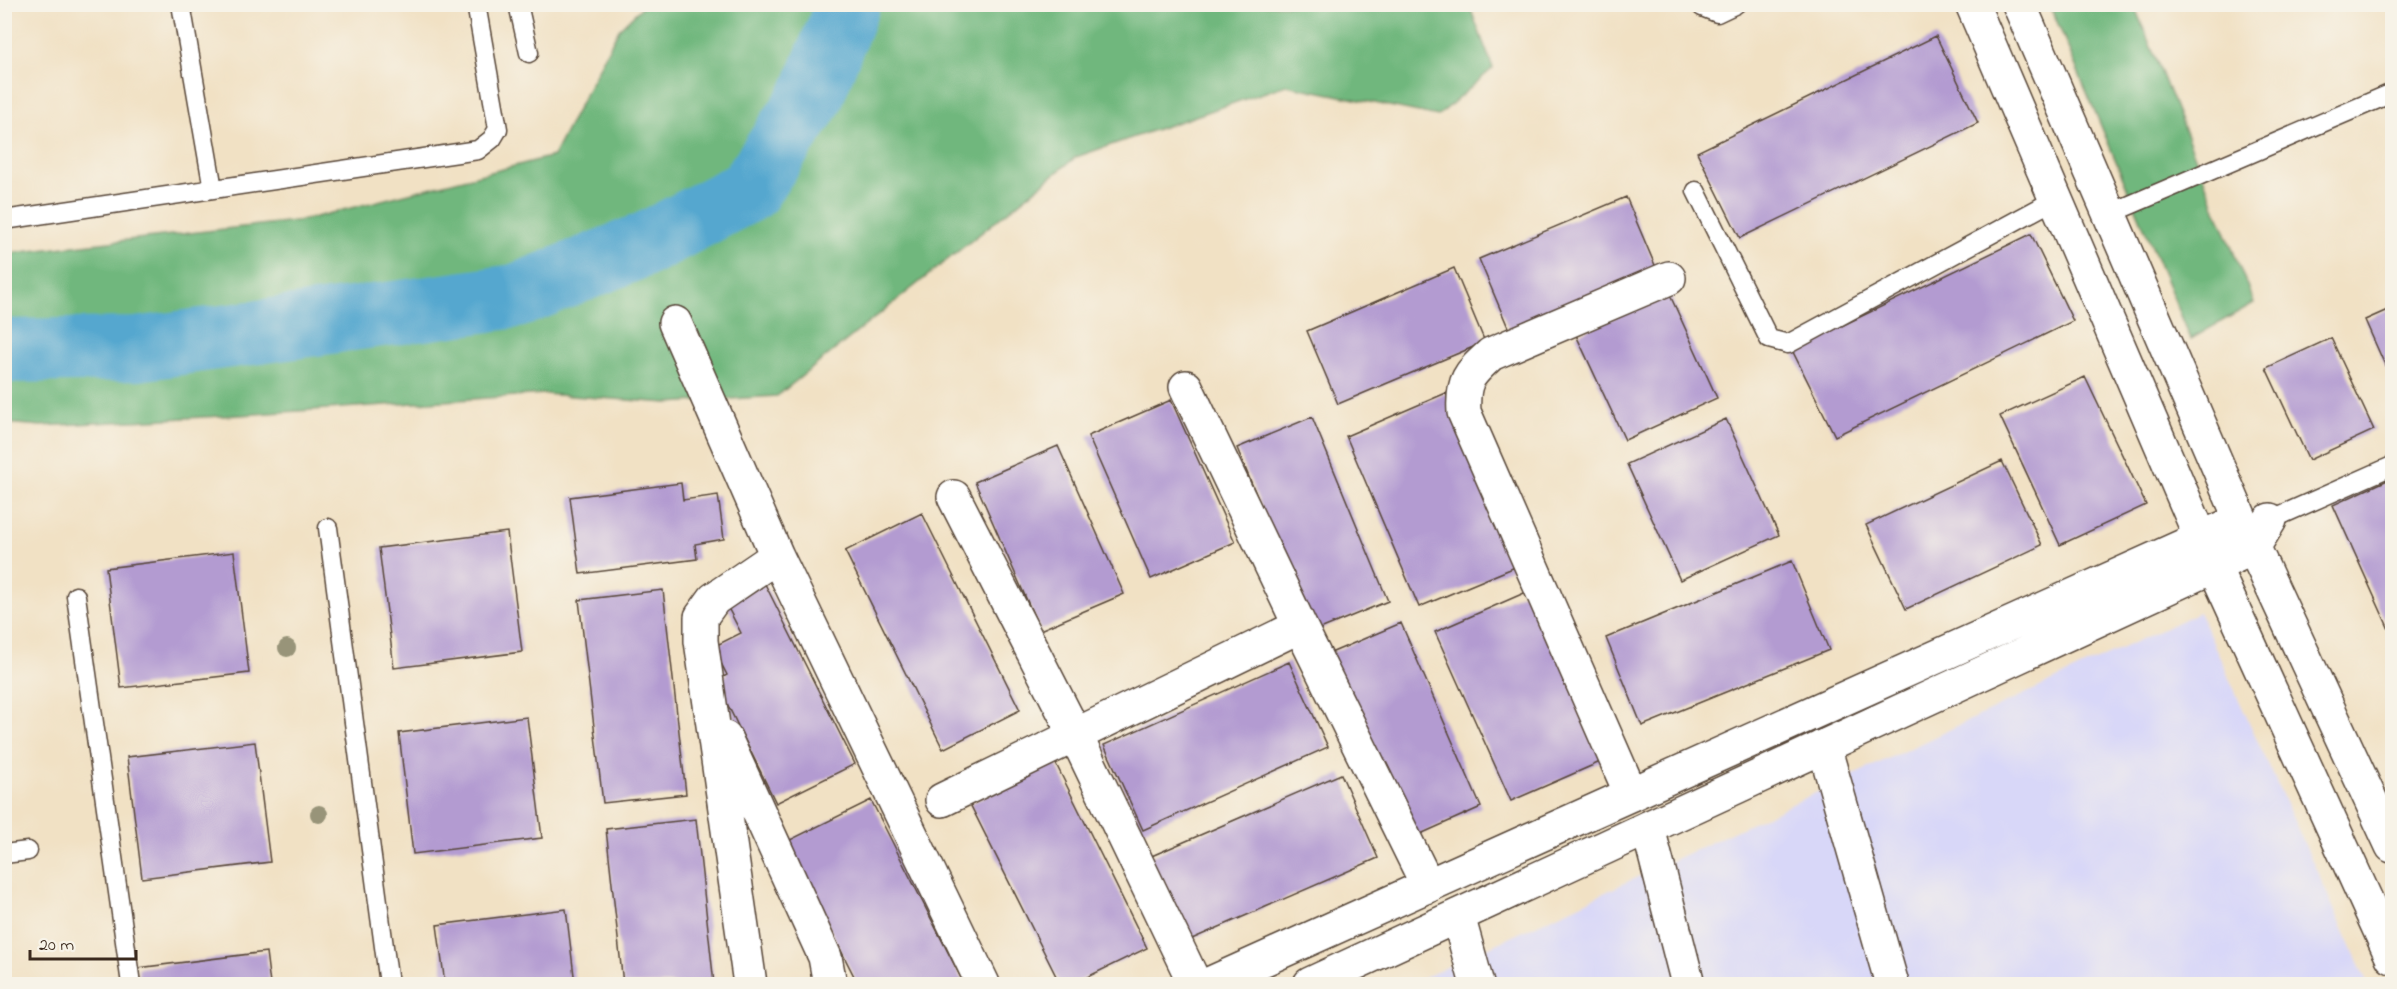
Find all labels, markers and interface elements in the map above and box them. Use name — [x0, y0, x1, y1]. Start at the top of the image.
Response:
scale bar — [30, 923, 136, 961]
text: 20 m — [39, 933, 74, 959]

